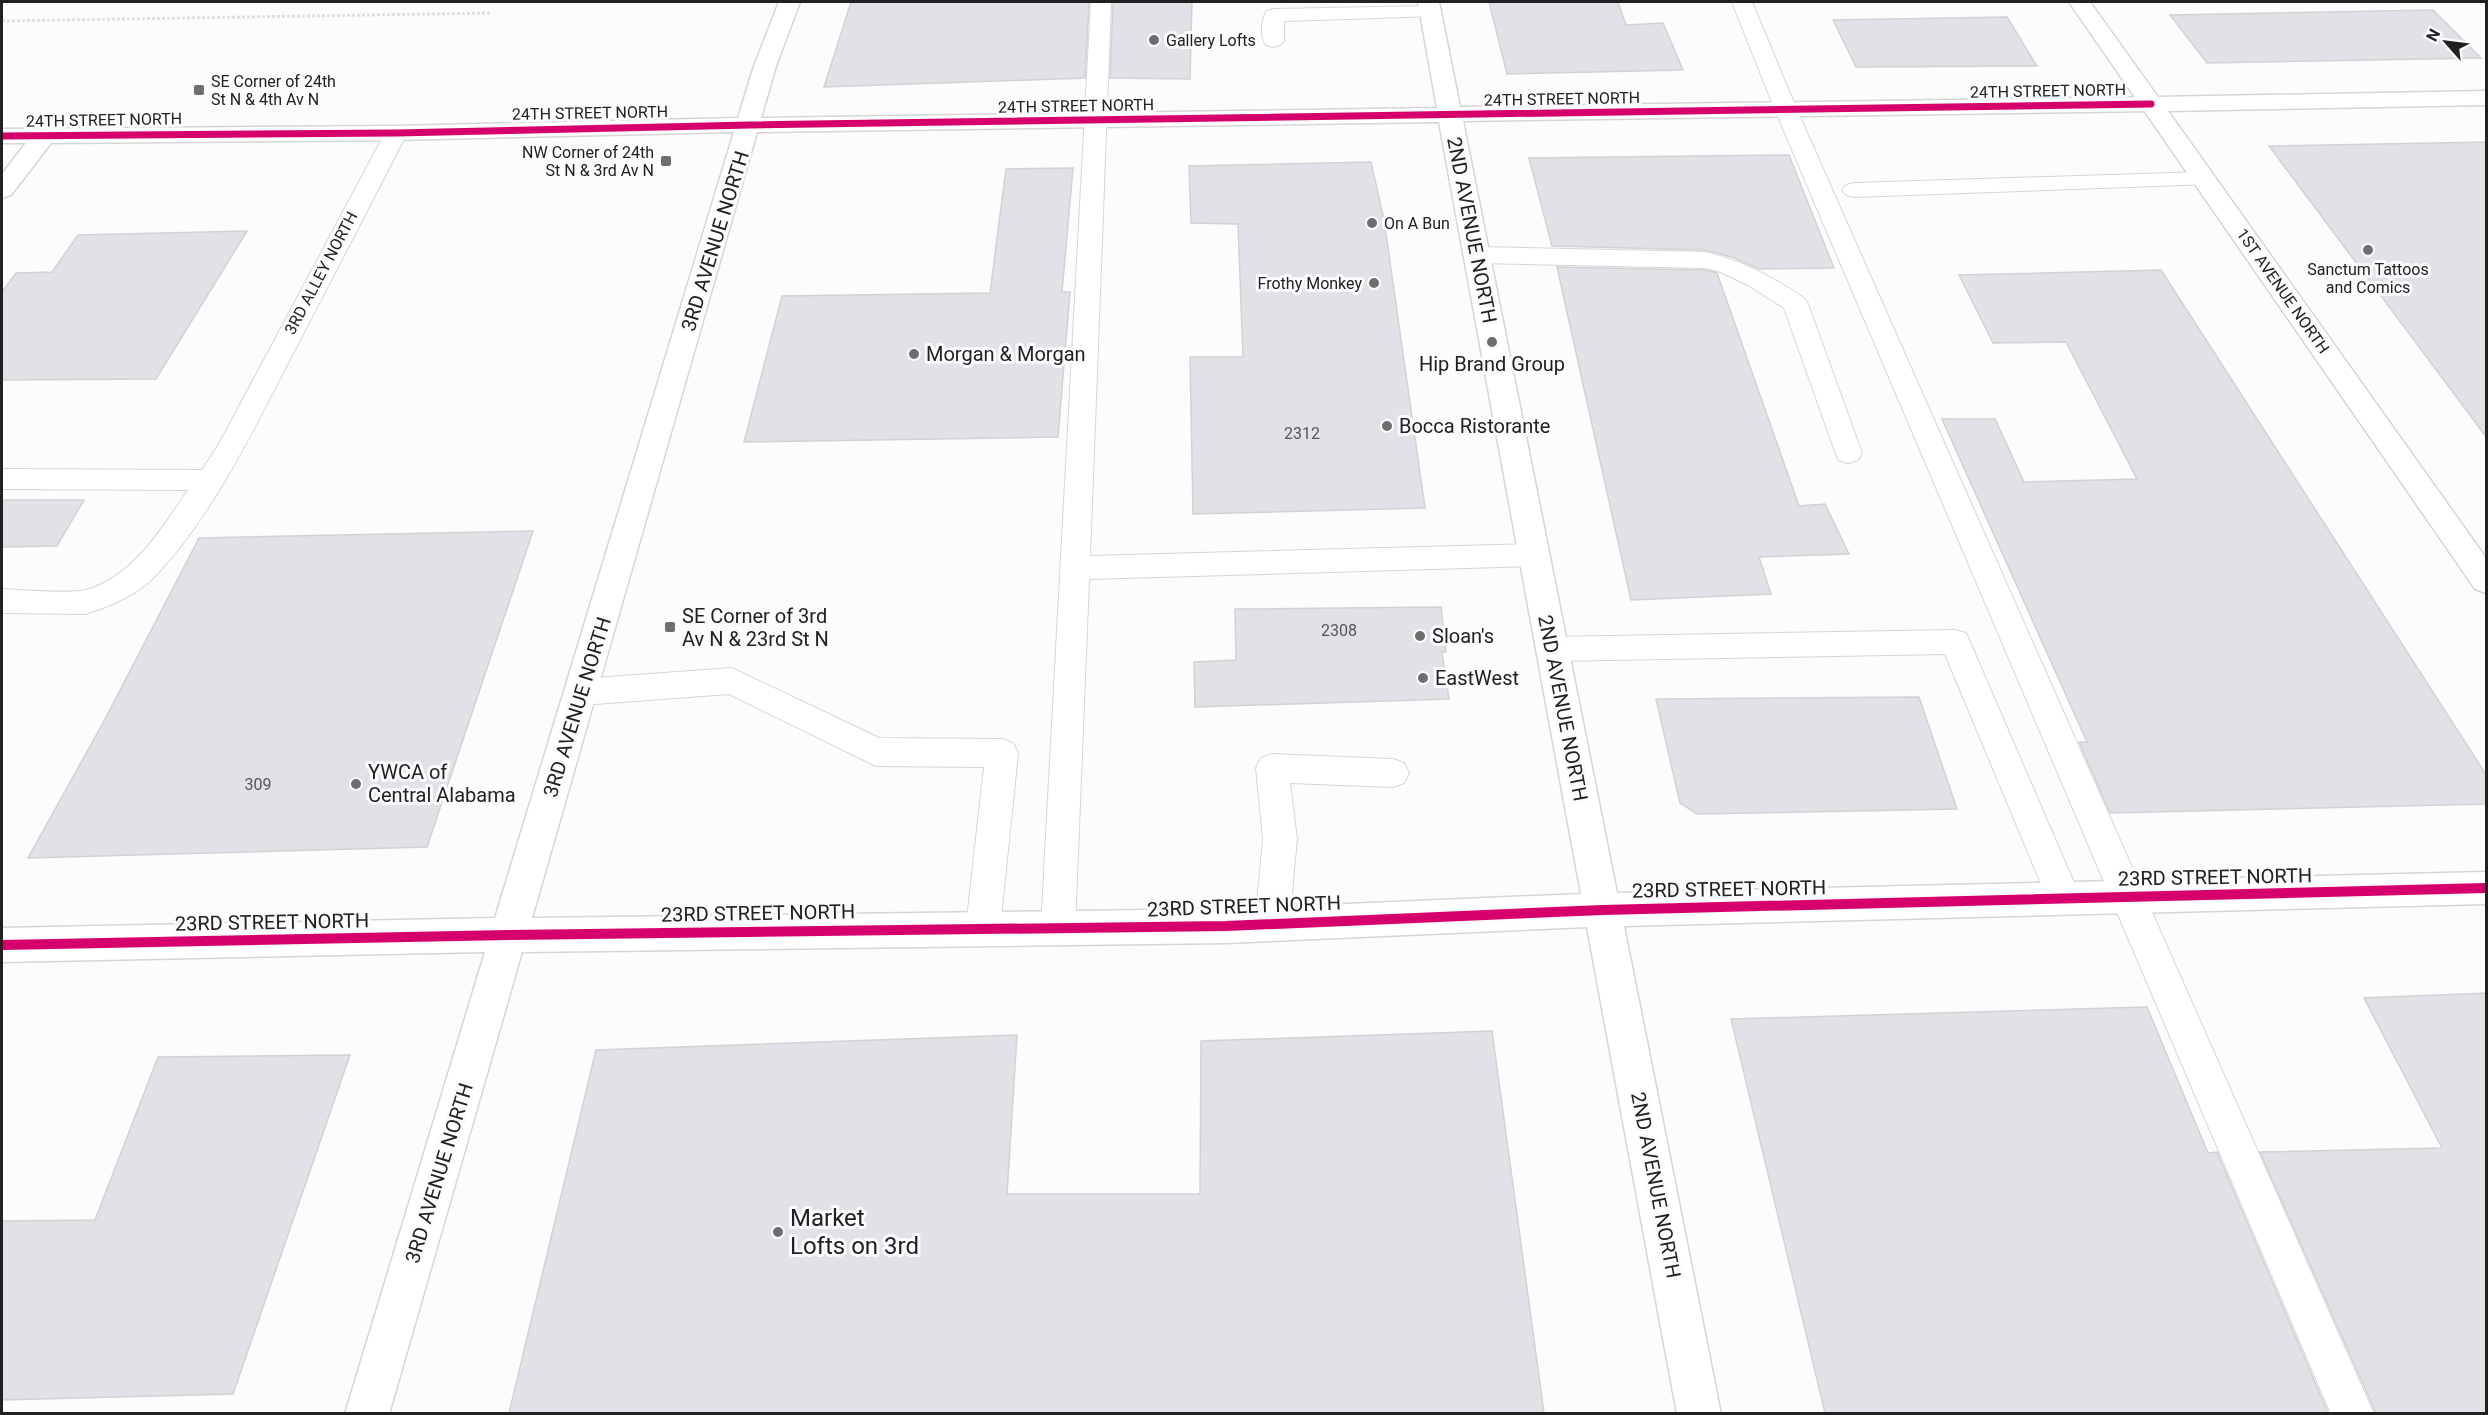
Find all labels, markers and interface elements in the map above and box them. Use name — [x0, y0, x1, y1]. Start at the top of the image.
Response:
north arrow — [2416, 12, 2476, 72]
text: N — [2422, 26, 2444, 45]
place label: Gallery Lofts — [1166, 31, 1256, 50]
marker: Gallery Lofts — [1147, 33, 1161, 47]
place label: SE Corner of 24th St N & 4th Av N — [211, 72, 336, 109]
street label: 24TH STREET NORTH — [1970, 80, 2126, 102]
marker: SE Corner of 24th St N & 4th Av N — [192, 83, 206, 97]
street label: 24TH STREET NORTH — [1484, 88, 1640, 110]
street label: 24TH STREET NORTH — [998, 95, 1154, 117]
street label: 24TH STREET NORTH — [512, 102, 668, 124]
street label: 24TH STREET NORTH — [26, 109, 182, 131]
street label: 2ND AVENUE NORTH — [1442, 135, 1502, 325]
place label: NW Corner of 24th St N & 3rd Av N — [522, 143, 654, 180]
street label: 3RD AVENUE NORTH — [676, 148, 754, 334]
marker: NW Corner of 24th St N & 3rd Av N — [659, 154, 673, 168]
street label: 3RD ALLEY NORTH — [281, 208, 361, 338]
place label: On A Bun — [1384, 214, 1450, 233]
marker: On A Bun — [1365, 216, 1379, 230]
street label: 1ST AVENUE NORTH — [2233, 225, 2333, 357]
marker: Sanctum Tattoos and Comics — [2361, 243, 2375, 257]
place label: Sanctum Tattoos and Comics — [2307, 260, 2429, 297]
place label: Frothy Monkey — [1258, 274, 1362, 293]
marker: Frothy Monkey — [1367, 276, 1381, 290]
marker: Hip Brand Group — [1485, 335, 1499, 349]
place label: Morgan & Morgan — [926, 342, 1086, 366]
marker: Morgan & Morgan — [907, 347, 921, 361]
place label: Hip Brand Group — [1419, 352, 1565, 376]
place label: Bocca Ristorante — [1399, 414, 1550, 438]
marker: Bocca Ristorante — [1380, 419, 1394, 433]
house number: 2312 — [1284, 424, 1320, 443]
place label: SE Corner of 3rd Av N & 23rd St N — [682, 604, 829, 651]
street label: 2ND AVENUE NORTH — [1533, 613, 1593, 803]
street label: 3RD AVENUE NORTH — [538, 614, 616, 800]
marker: SE Corner of 3rd Av N & 23rd St N — [663, 620, 677, 634]
house number: 2308 — [1321, 621, 1357, 640]
place label: Sloan's — [1432, 624, 1494, 648]
marker: Sloan's — [1413, 629, 1427, 643]
place label: EastWest — [1435, 666, 1519, 690]
marker: EastWest — [1416, 671, 1430, 685]
place label: YWCA of Central Alabama — [368, 760, 516, 807]
house number: 309 — [245, 775, 271, 794]
marker: YWCA of Central Alabama — [349, 777, 363, 791]
street label: 23RD STREET NORTH — [2118, 863, 2312, 891]
street label: 23RD STREET NORTH — [1632, 875, 1826, 903]
street label: 23RD STREET NORTH — [1147, 891, 1341, 921]
street label: 23RD STREET NORTH — [661, 899, 855, 927]
street label: 23RD STREET NORTH — [175, 908, 369, 936]
street label: 3RD AVENUE NORTH — [400, 1080, 478, 1266]
street label: 2ND AVENUE NORTH — [1626, 1090, 1686, 1280]
place label: Market Lofts on 3rd — [790, 1204, 919, 1260]
marker: Market Lofts on 3rd — [771, 1225, 785, 1239]

